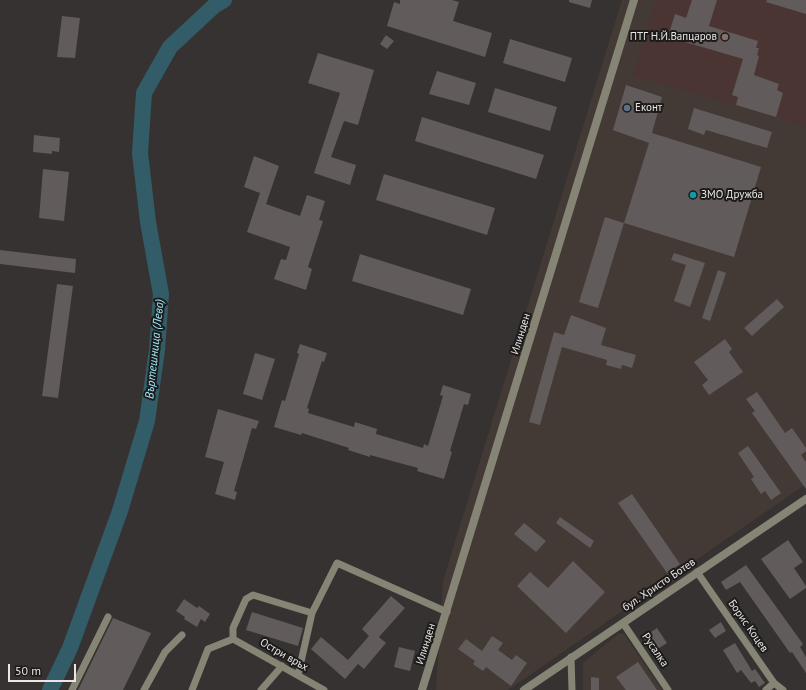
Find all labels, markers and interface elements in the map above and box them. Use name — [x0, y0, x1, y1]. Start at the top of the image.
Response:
place label: ПТГ Н.Й.Вапцаров — [630, 30, 717, 44]
marker: ПТГ Н.Й.Вапцаров — [720, 32, 730, 42]
place label: Еконт — [635, 101, 662, 115]
marker: Еконт — [622, 103, 632, 113]
place label: ЗМО Дружба — [701, 188, 763, 202]
marker: ЗМО Дружба — [688, 190, 698, 200]
water label: Въртешница (Лева) — [143, 298, 167, 400]
street label: Илинден — [508, 312, 534, 356]
street label: бул. Христо Ботев — [620, 556, 698, 614]
street label: Борис Коцев — [725, 597, 771, 655]
street label: Илинден — [413, 622, 439, 666]
street label: Русалка — [639, 631, 671, 669]
street label: Остри връх — [257, 636, 311, 674]
scale bar — [10, 656, 78, 682]
text: 50 m — [15, 663, 41, 678]

